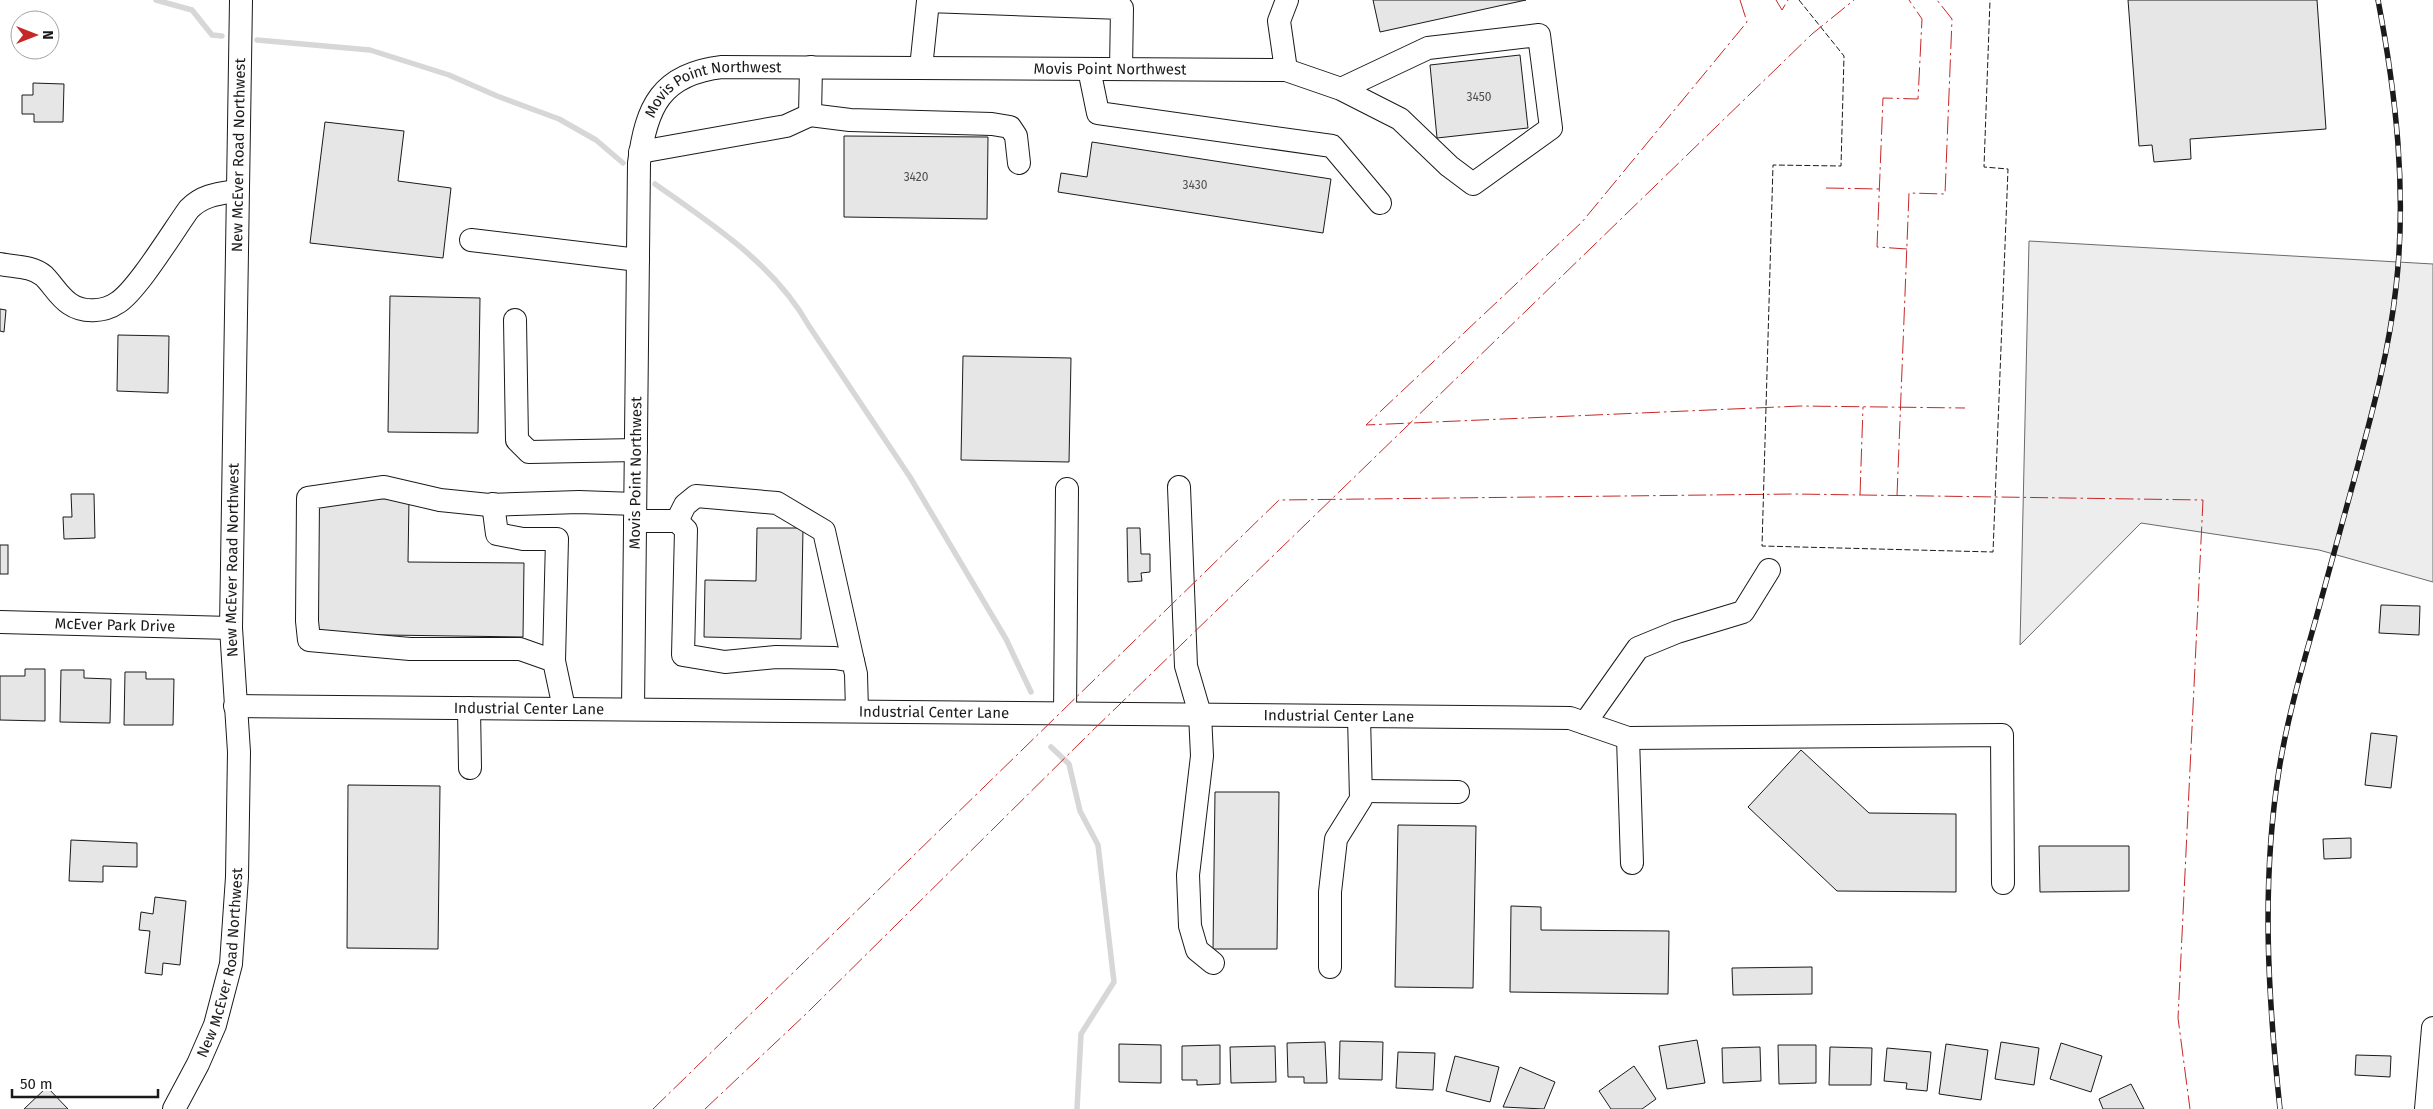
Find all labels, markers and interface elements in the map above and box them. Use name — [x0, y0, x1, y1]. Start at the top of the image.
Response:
north arrow — [10, 10, 60, 60]
text: N — [39, 30, 56, 40]
street label: New McEver Road Northwest — [228, 57, 249, 252]
street label: Movis Point Northwest — [641, 58, 782, 120]
street label: Movis Point Northwest — [1034, 60, 1187, 78]
house number: 3450 — [1467, 90, 1492, 104]
house number: 3420 — [904, 170, 929, 184]
house number: 3430 — [1183, 178, 1208, 192]
street label: Movis Point Northwest — [626, 396, 645, 550]
street label: New McEver Road Northwest — [222, 462, 243, 658]
street label: McEver Park Drive — [54, 614, 175, 636]
street label: Industrial Center Lane — [454, 699, 604, 718]
street label: Industrial Center Lane — [859, 703, 1009, 722]
street label: Industrial Center Lane — [1264, 706, 1414, 726]
street label: New McEver Road Northwest — [193, 867, 246, 1060]
scale bar — [12, 1066, 159, 1098]
text: 50 m — [20, 1075, 53, 1093]

